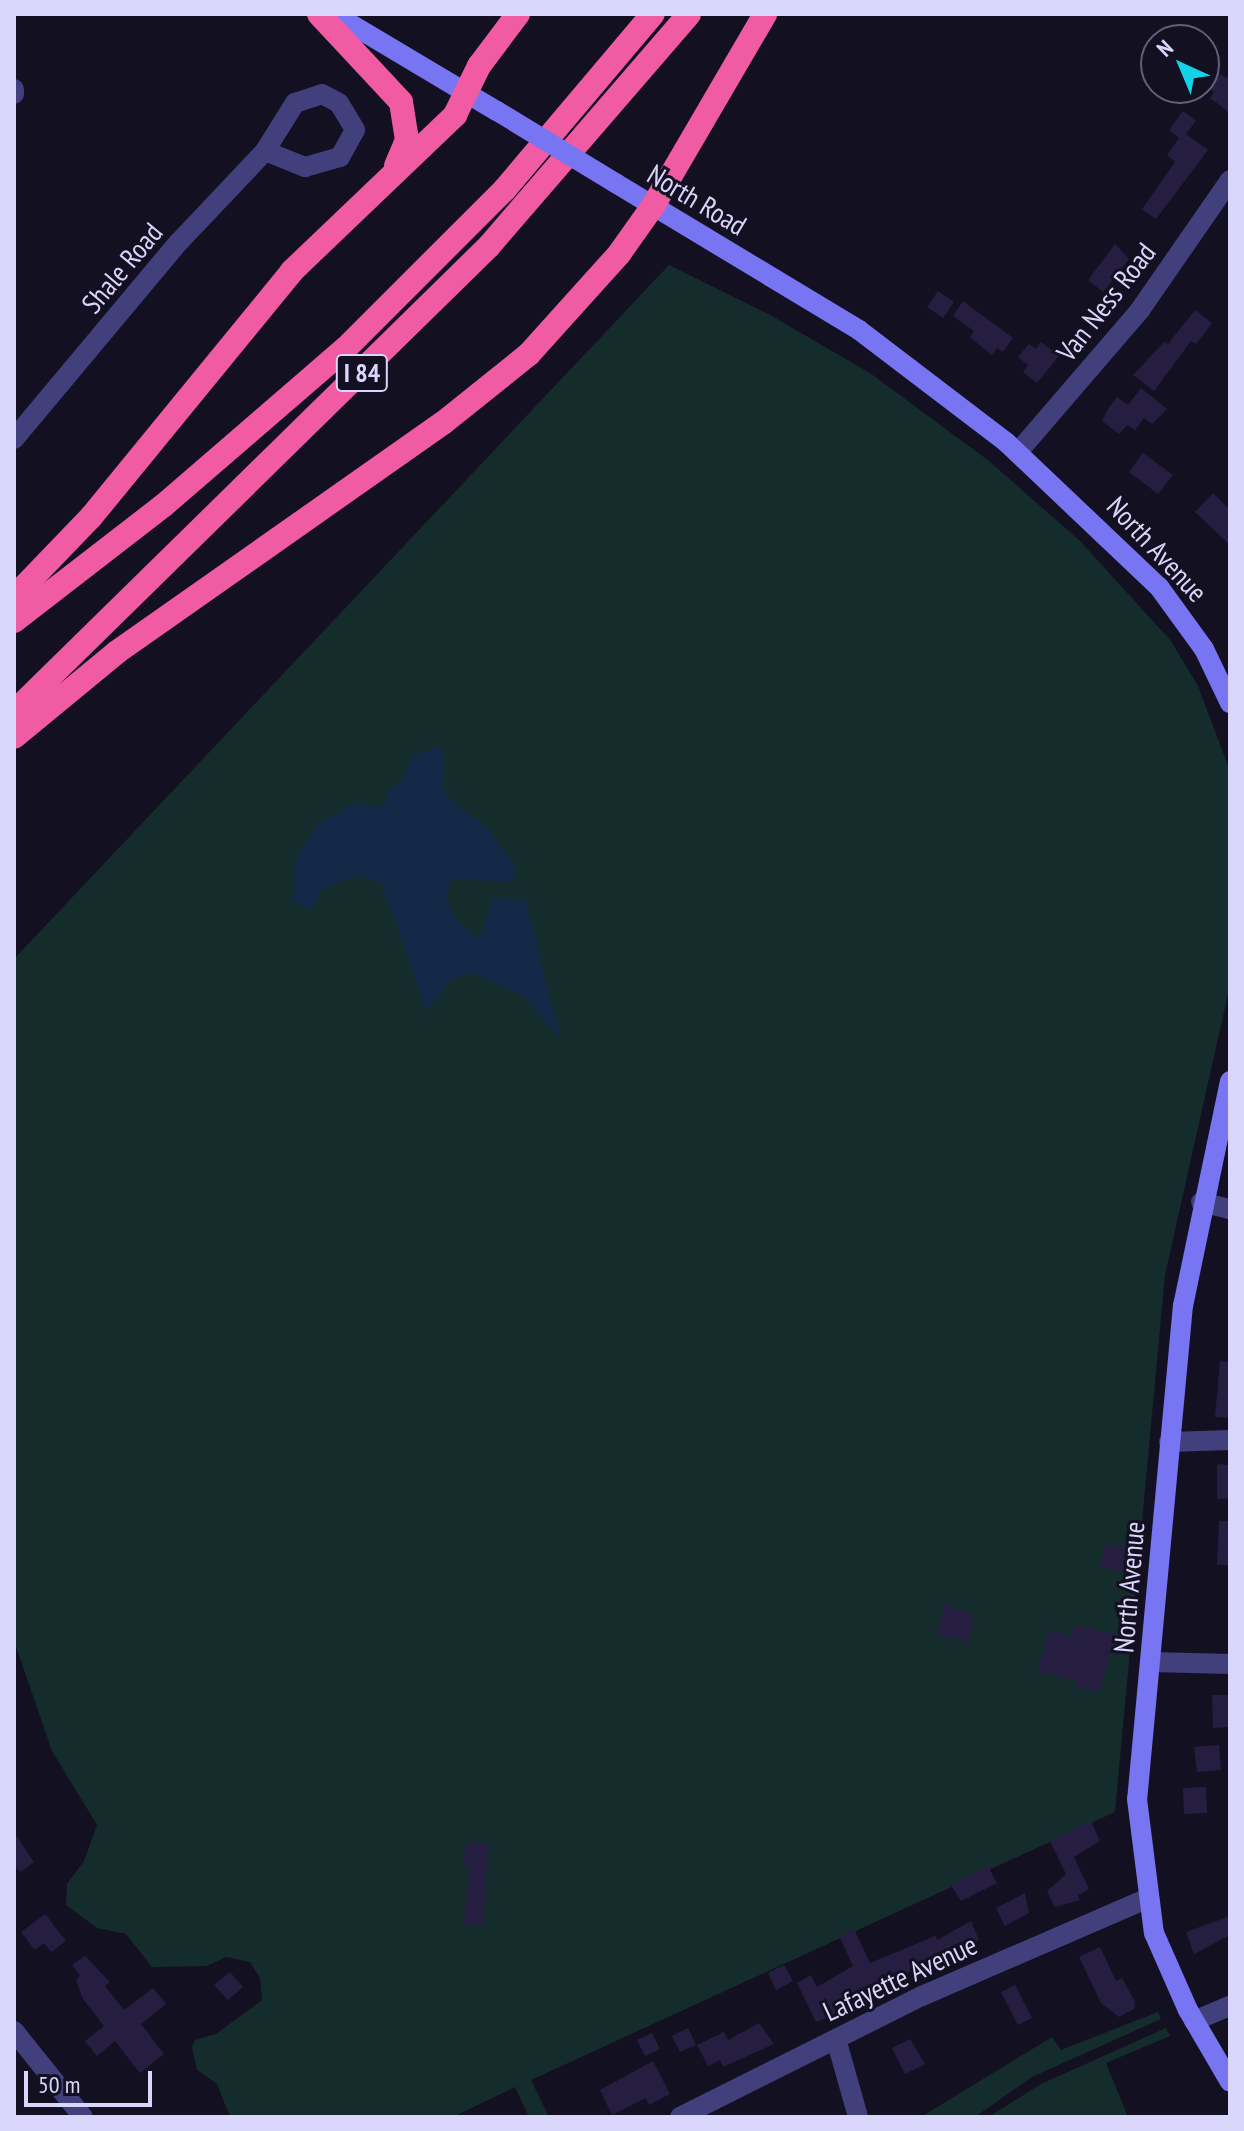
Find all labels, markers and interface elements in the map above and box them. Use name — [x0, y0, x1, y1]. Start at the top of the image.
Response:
north arrow — [1140, 24, 1220, 104]
text: N — [1151, 34, 1179, 62]
street label: North Road — [642, 157, 752, 243]
street label: Shale Road — [75, 216, 169, 320]
street label: Van Ness Road — [1050, 236, 1162, 368]
road number: I 84 — [334, 351, 390, 395]
street label: North Avenue — [1100, 489, 1214, 609]
street label: North Avenue — [1106, 1520, 1152, 1654]
street label: Lafayette Avenue — [817, 1928, 983, 2028]
scale bar — [28, 2055, 156, 2105]
text: 50 m — [38, 2069, 80, 2100]

